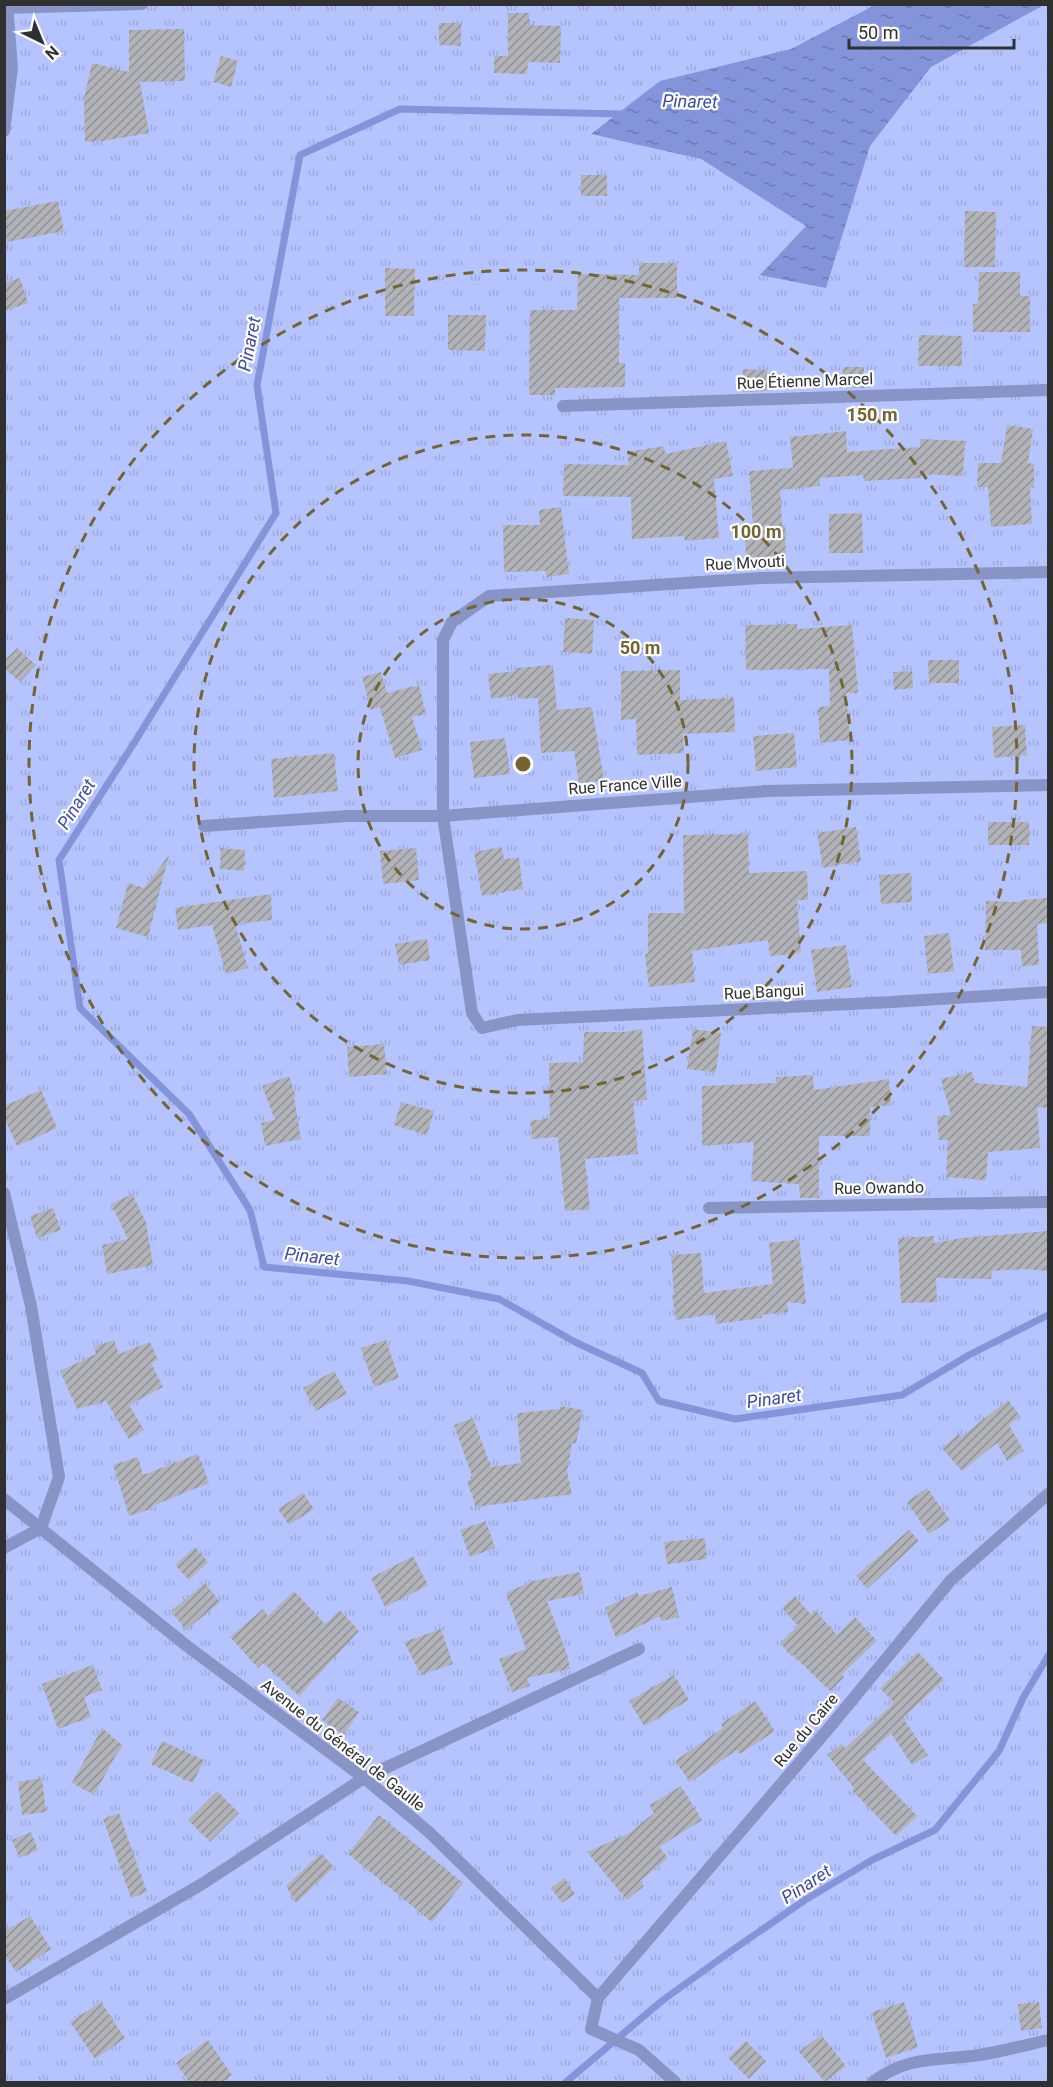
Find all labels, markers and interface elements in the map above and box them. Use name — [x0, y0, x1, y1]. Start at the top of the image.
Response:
north arrow — [12, 12, 72, 72]
scale bar — [849, 12, 1014, 50]
text: 50 m — [858, 22, 898, 43]
text: N — [41, 42, 62, 63]
water label: Pinaret — [662, 90, 718, 112]
water label: Pinaret — [233, 315, 265, 373]
street label: Rue Étienne Marcel — [736, 369, 874, 393]
text: 150 m — [846, 404, 898, 425]
text: 100 m — [730, 521, 782, 542]
street label: Rue Mvouti — [705, 551, 785, 575]
text: 50 m — [620, 637, 660, 658]
centre of rings — [513, 754, 533, 774]
street label: Rue France Ville — [568, 772, 682, 798]
water label: Pinaret — [52, 775, 100, 833]
street label: Rue Bangui — [723, 980, 805, 1004]
street label: Rue Owando — [834, 1178, 924, 1198]
water label: Pinaret — [283, 1243, 341, 1269]
water label: Pinaret — [745, 1384, 803, 1412]
street label: Avenue du Général de Gaulle — [257, 1675, 429, 1815]
street label: Rue du Caire — [770, 1690, 842, 1770]
water label: Pinaret — [777, 1860, 835, 1908]

